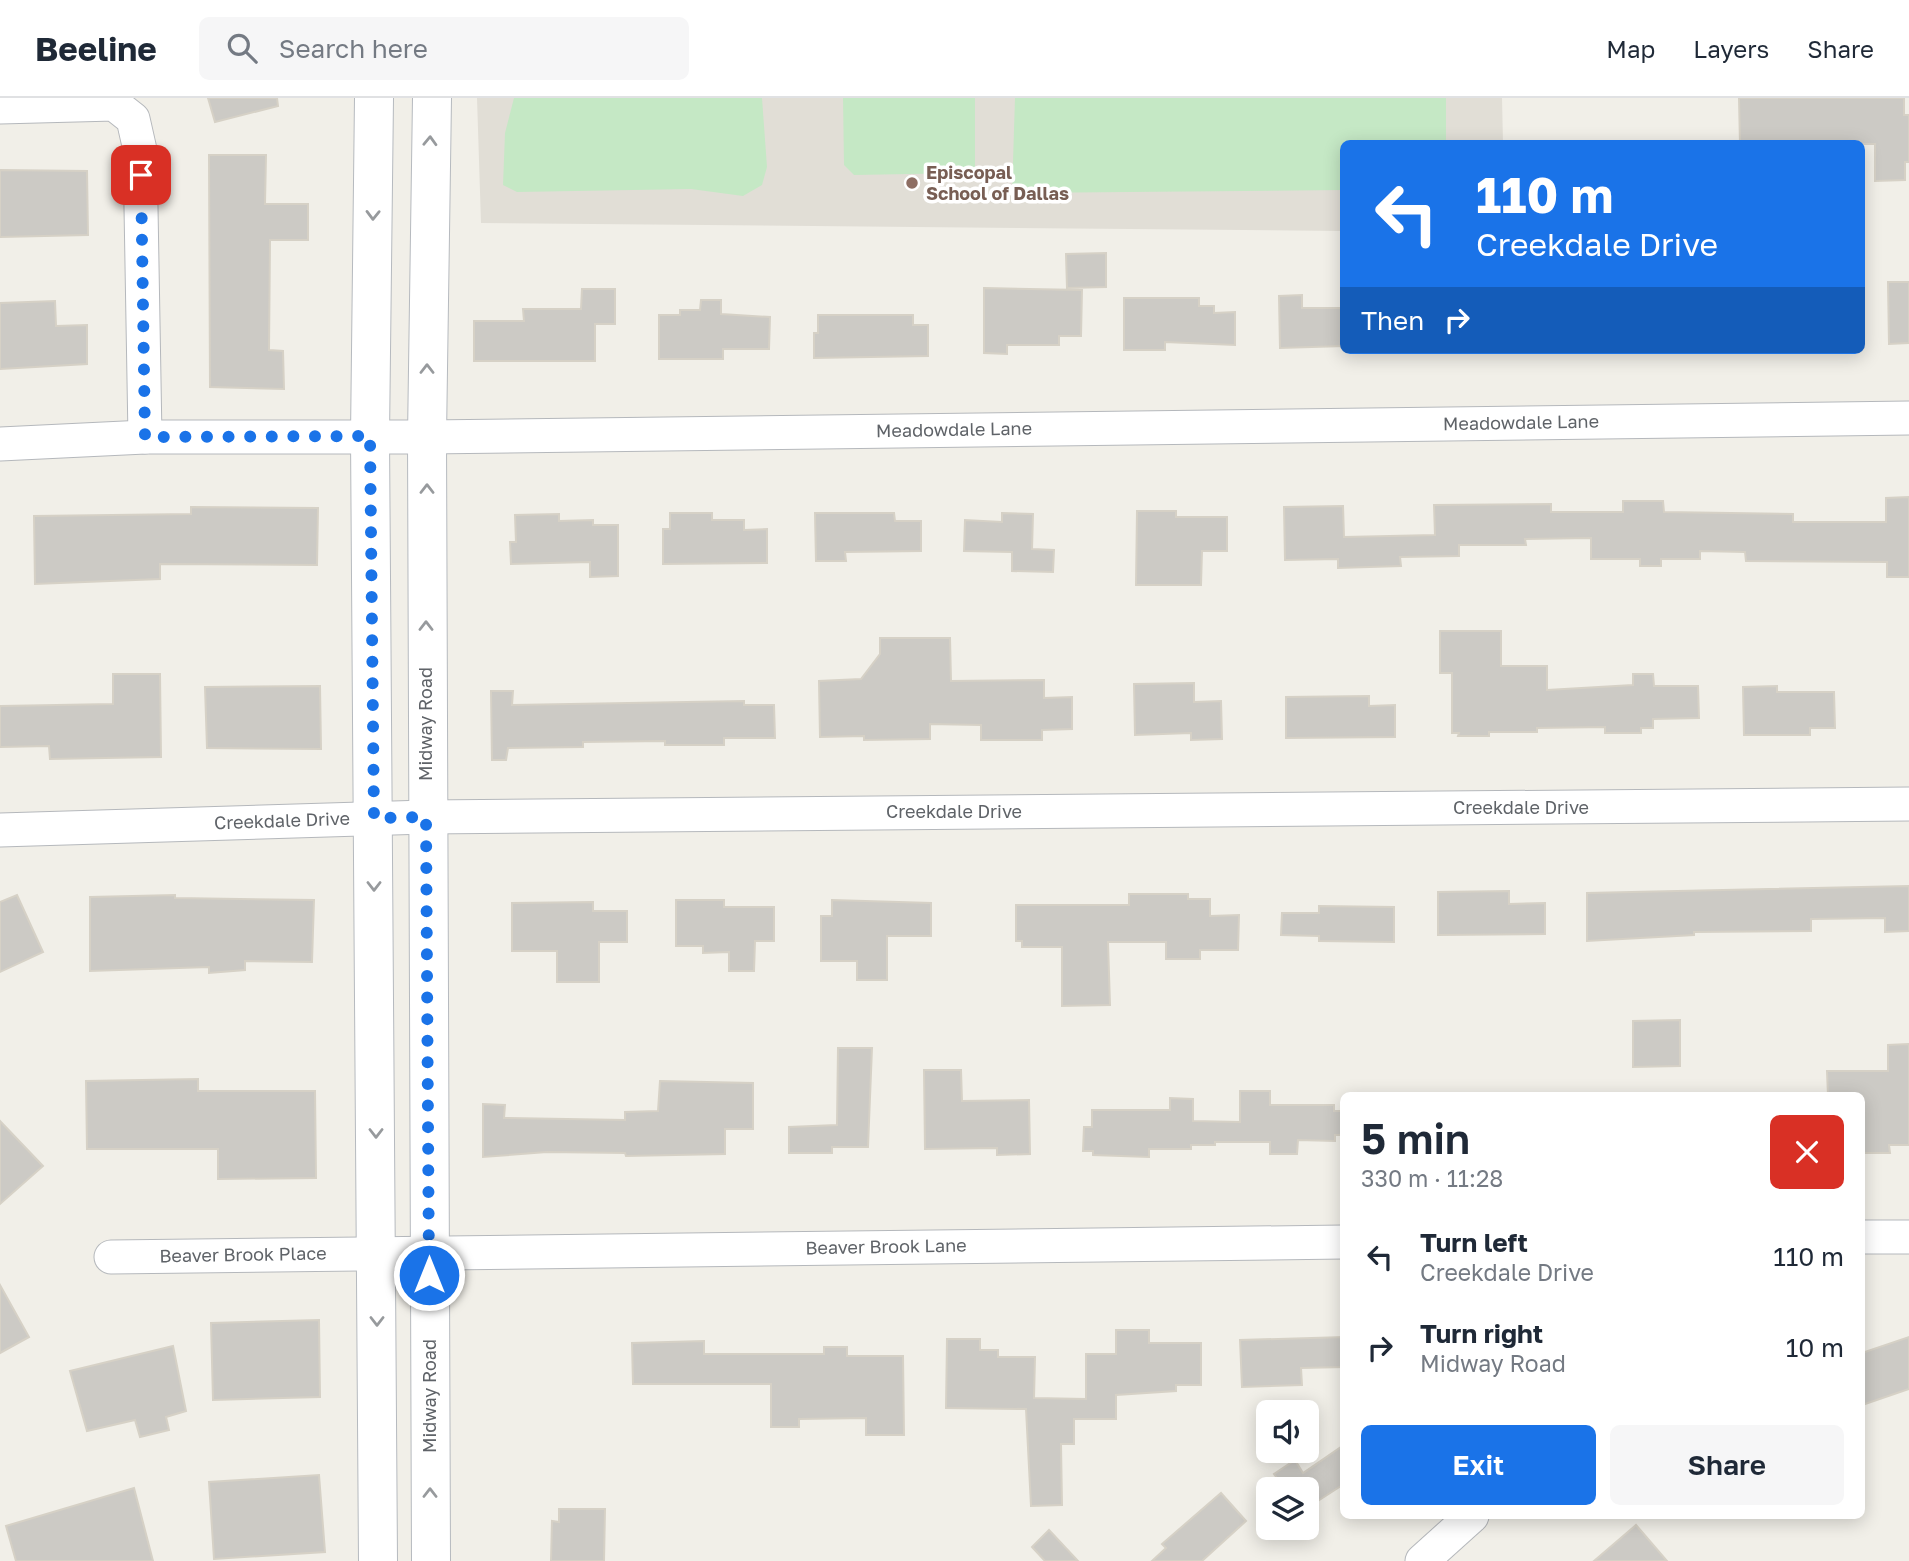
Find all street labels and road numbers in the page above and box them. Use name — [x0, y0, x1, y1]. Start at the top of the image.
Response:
street label: Meadowdale Lane — [1443, 410, 1599, 434]
street label: Meadowdale Lane — [876, 417, 1032, 441]
street label: Midway Road — [414, 667, 436, 781]
street label: Creekdale Drive — [1453, 796, 1589, 818]
street label: Creekdale Drive — [886, 800, 1022, 822]
street label: Creekdale Drive — [214, 807, 350, 833]
street label: Beaver Brook Lane — [805, 1234, 967, 1258]
street label: Beaver Brook Place — [159, 1242, 327, 1266]
street label: Midway Road — [418, 1339, 440, 1453]

